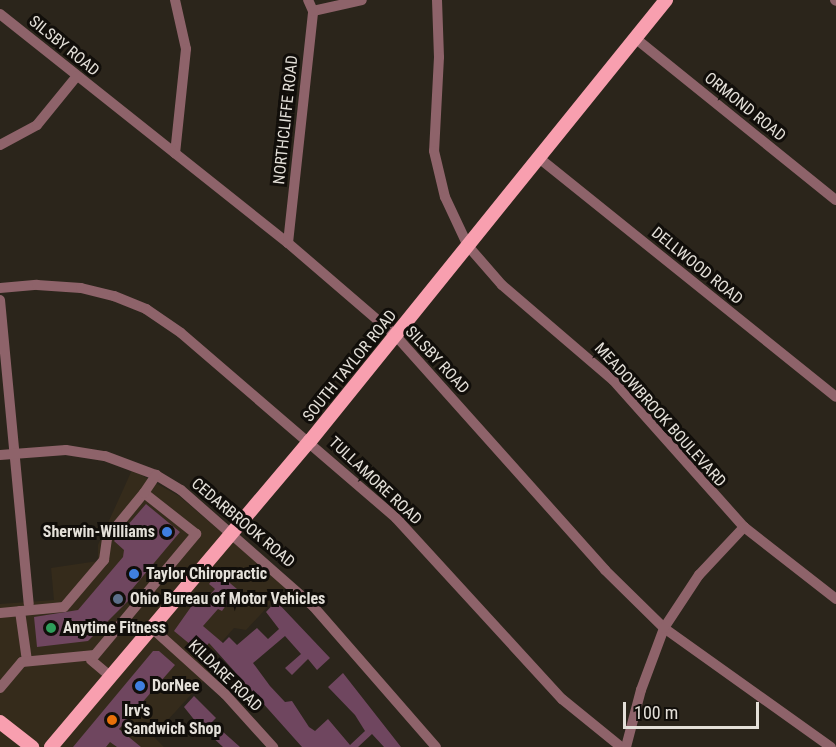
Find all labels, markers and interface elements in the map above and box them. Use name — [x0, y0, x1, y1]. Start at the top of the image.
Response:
street label: SILSBY ROAD — [25, 12, 103, 80]
street label: NORTHCLIFFE ROAD — [270, 55, 302, 185]
street label: ORMOND ROAD — [701, 68, 789, 146]
street label: DELLWOOD ROAD — [648, 223, 746, 309]
street label: SOUTH TAYLOR ROAD — [299, 306, 401, 426]
street label: SILSBY ROAD — [401, 322, 473, 398]
street label: MEADOWBROOK BOULEVARD — [590, 339, 730, 491]
street label: TULLAMORE ROAD — [325, 433, 425, 529]
street label: CEDARBROOK ROAD — [187, 474, 299, 572]
place label: Sherwin-Williams — [43, 522, 155, 542]
marker: Sherwin-Williams — [160, 525, 174, 539]
place label: Taylor Chiropractic — [146, 564, 267, 584]
marker: Taylor Chiropractic — [127, 567, 141, 581]
place label: Ohio Bureau of Motor Vehicles — [130, 589, 325, 609]
marker: Ohio Bureau of Motor Vehicles — [111, 592, 125, 606]
place label: Anytime Fitness — [63, 618, 166, 638]
marker: Anytime Fitness — [44, 621, 58, 635]
street label: KILDARE ROAD — [184, 636, 266, 716]
place label: DorNee — [152, 676, 199, 696]
marker: DorNee — [133, 679, 147, 693]
scale bar — [626, 690, 762, 728]
place label: Irv's Sandwich Shop — [124, 701, 221, 739]
text: 100 m — [634, 702, 678, 723]
marker: Irv's Sandwich Shop — [105, 713, 119, 727]

